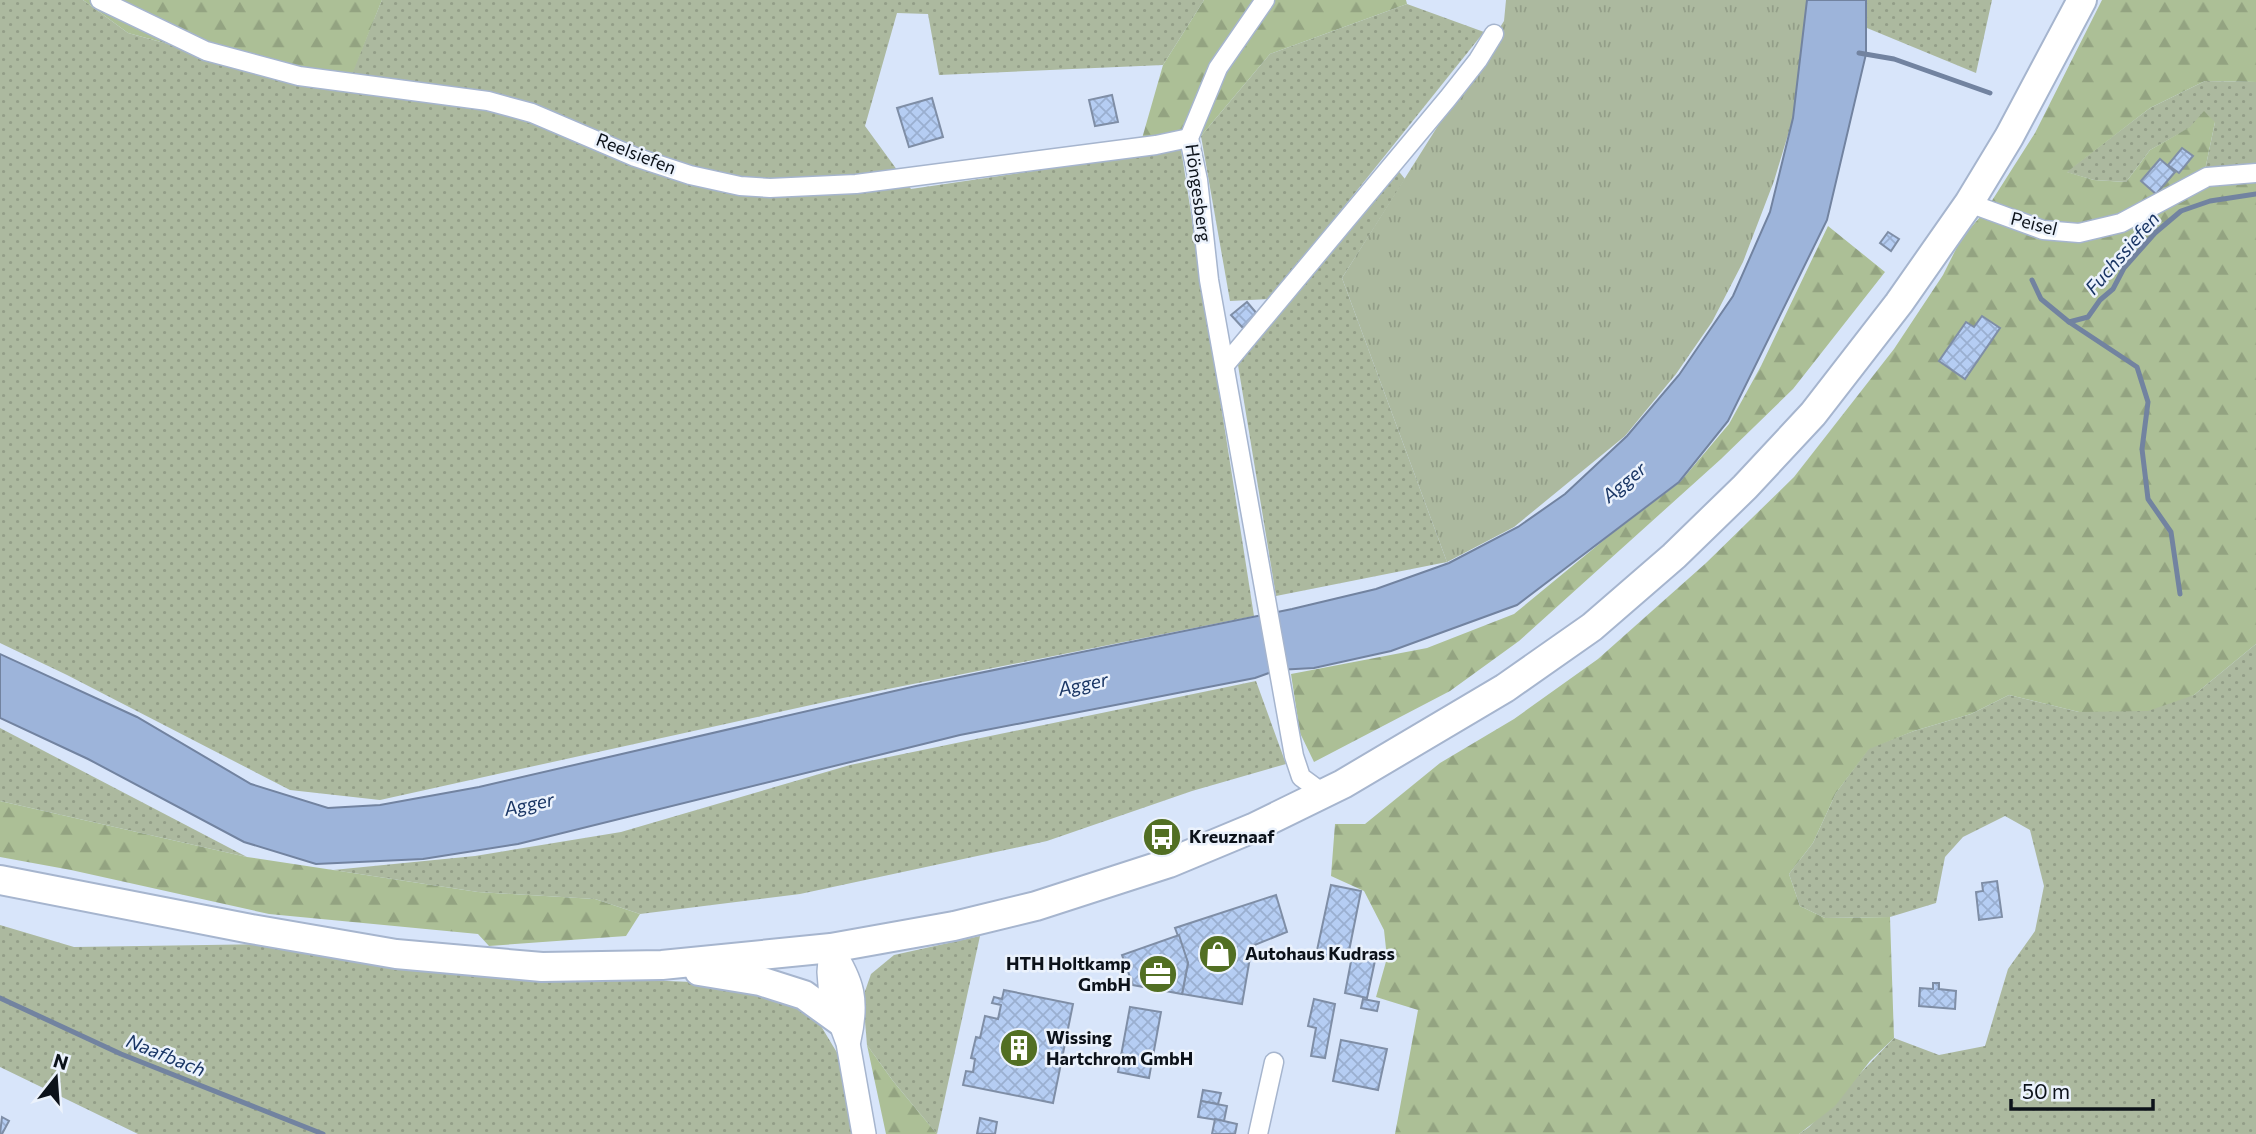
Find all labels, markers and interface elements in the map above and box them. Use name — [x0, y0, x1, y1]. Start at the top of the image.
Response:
street label: Reelsiefen — [593, 128, 679, 178]
street label: Höngesberg — [1181, 142, 1217, 244]
street label: Peisel — [2009, 207, 2060, 239]
water label: Fuchssiefen — [2080, 207, 2164, 299]
water label: Agger — [1596, 456, 1652, 507]
water label: Agger — [1055, 667, 1111, 700]
water label: Agger — [501, 787, 557, 820]
bus stop icon: Kreuznaaf — [1141, 816, 1183, 858]
place label: Kreuznaaf — [1189, 825, 1275, 847]
shop icon: Autohaus Kudrass — [1197, 933, 1239, 975]
place label: Autohaus Kudrass — [1245, 942, 1395, 964]
place label: HTH Holtkamp GmbH — [1006, 952, 1131, 995]
office icon: HTH Holtkamp GmbH — [1137, 953, 1179, 995]
place label: Wissing Hartchrom GmbH — [1046, 1026, 1193, 1069]
building icon: Wissing Hartchrom GmbH — [998, 1027, 1040, 1069]
water label: Naafbach — [123, 1028, 209, 1081]
north arrow — [21, 1043, 91, 1113]
text: N — [51, 1048, 71, 1074]
scale bar — [2011, 1068, 2153, 1112]
text: 50 m — [2022, 1078, 2070, 1103]

